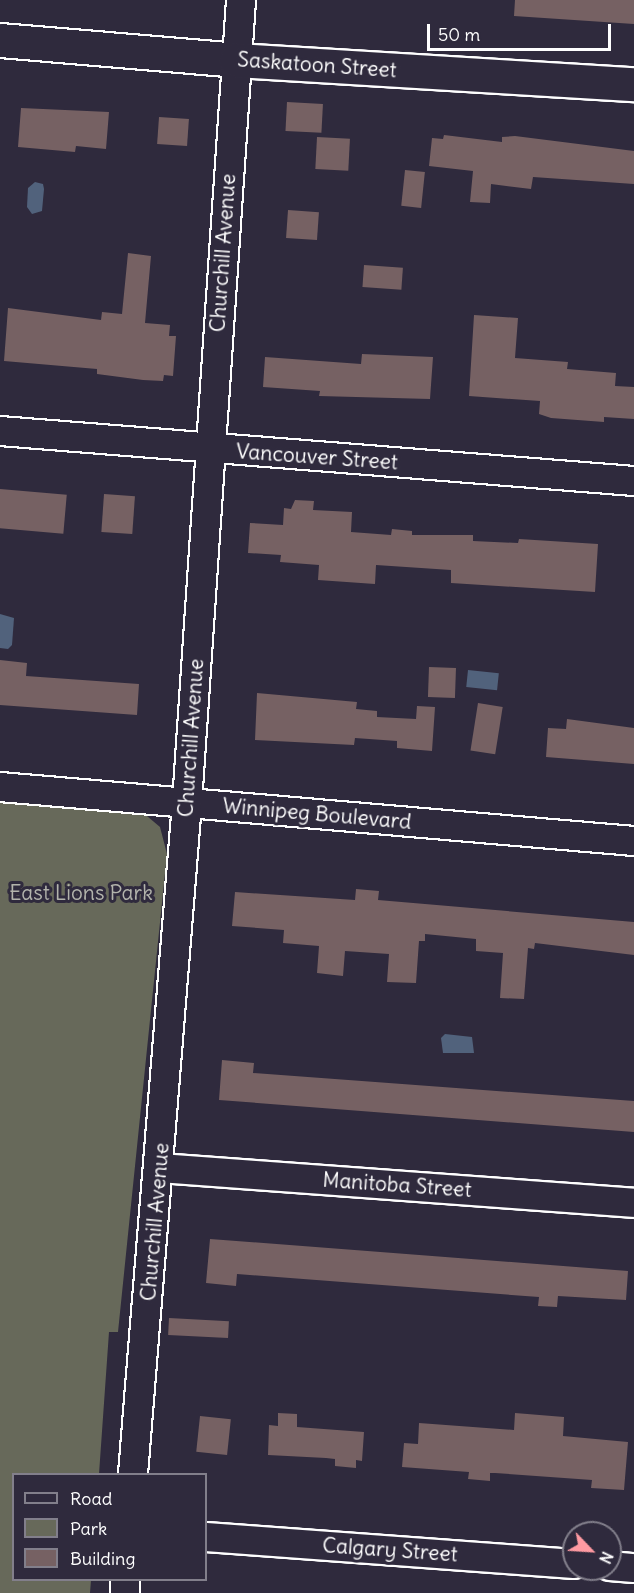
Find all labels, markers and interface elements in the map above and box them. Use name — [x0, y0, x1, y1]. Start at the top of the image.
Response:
scale bar — [430, 12, 614, 50]
text: 50 m — [438, 23, 480, 46]
street label: Saskatoon Street — [236, 47, 398, 83]
street label: Churchill Avenue — [205, 173, 241, 333]
street label: Vancouver Street — [235, 439, 399, 475]
street label: Churchill Avenue — [173, 658, 209, 818]
street label: Winnipeg Boulevard — [222, 793, 412, 835]
park label: East Lions Park — [9, 880, 153, 906]
street label: Churchill Avenue — [136, 1142, 174, 1302]
street label: Manitoba Street — [322, 1167, 472, 1203]
legend — [12, 1473, 207, 1581]
text: Road — [70, 1487, 112, 1510]
text: Park — [70, 1517, 107, 1540]
north arrow — [562, 1521, 622, 1581]
street label: Calgary Street — [321, 1533, 459, 1567]
text: Building — [70, 1547, 135, 1570]
text: N — [595, 1549, 618, 1567]

